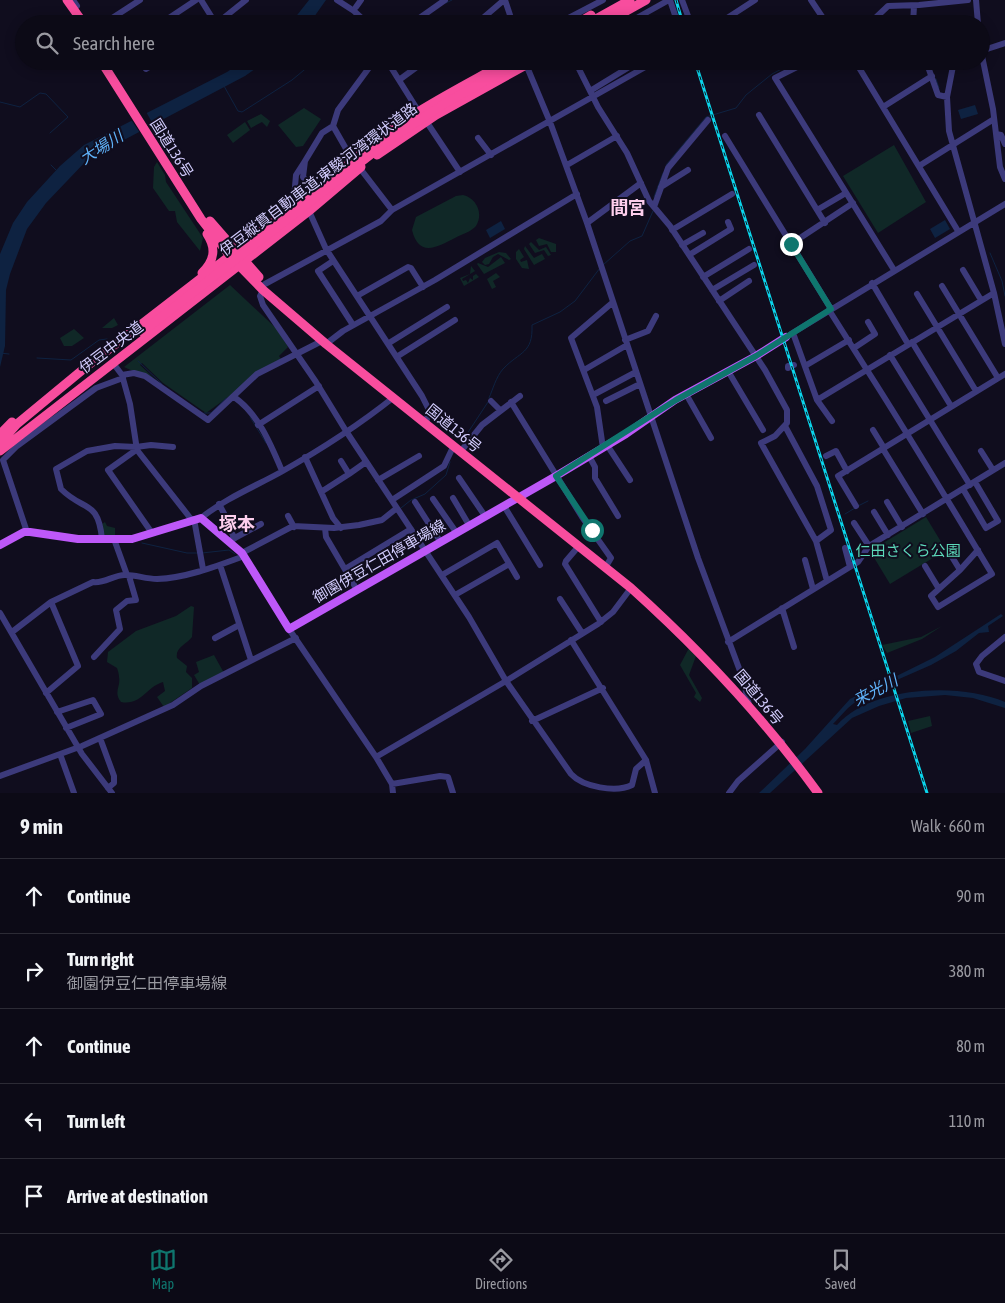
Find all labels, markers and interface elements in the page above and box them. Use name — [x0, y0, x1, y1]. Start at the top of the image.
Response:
search box — [15, 15, 990, 70]
icon: search — [33, 29, 61, 57]
text: Search here — [73, 32, 155, 54]
street label: 伊豆縦貫自動車道;東駿河湾環状道路 — [216, 99, 420, 259]
street label: 国道136号 — [147, 115, 197, 181]
water label: 大場川 — [76, 125, 128, 168]
district label: 間宮 — [610, 197, 646, 218]
route end — [780, 233, 803, 256]
street label: 伊豆中央道 — [76, 318, 146, 376]
street label: 国道136号 — [423, 401, 485, 455]
district label: 塚本 — [219, 513, 255, 534]
street label: 御園伊豆仁田停車場線 — [310, 516, 448, 606]
route start — [581, 519, 604, 542]
park label: 仁田さくら公園 — [855, 542, 961, 559]
street label: 国道136号 — [731, 666, 787, 728]
water label: 来光川 — [850, 670, 902, 709]
text: 9 min — [20, 814, 63, 838]
text: Walk · 660 m — [911, 817, 985, 835]
icon: ahead — [20, 882, 48, 910]
text: Continue — [67, 885, 131, 907]
text: 90 m — [956, 887, 985, 905]
text: Turn right — [67, 948, 134, 970]
icon: right — [20, 957, 48, 985]
text: 380 m — [949, 962, 985, 980]
text: 御園伊豆仁田停車場線 — [67, 974, 227, 992]
icon: ahead — [20, 1032, 48, 1060]
text: Continue — [67, 1035, 131, 1057]
text: 80 m — [956, 1037, 985, 1055]
icon: left — [20, 1107, 48, 1135]
text: Turn left — [67, 1110, 125, 1132]
text: 110 m — [949, 1112, 985, 1130]
icon: arrive — [20, 1182, 48, 1210]
text: Arrive at destination — [67, 1185, 208, 1207]
tab: Map — [149, 1246, 177, 1292]
tab: Directions — [475, 1246, 527, 1292]
tab: Saved — [825, 1246, 856, 1292]

